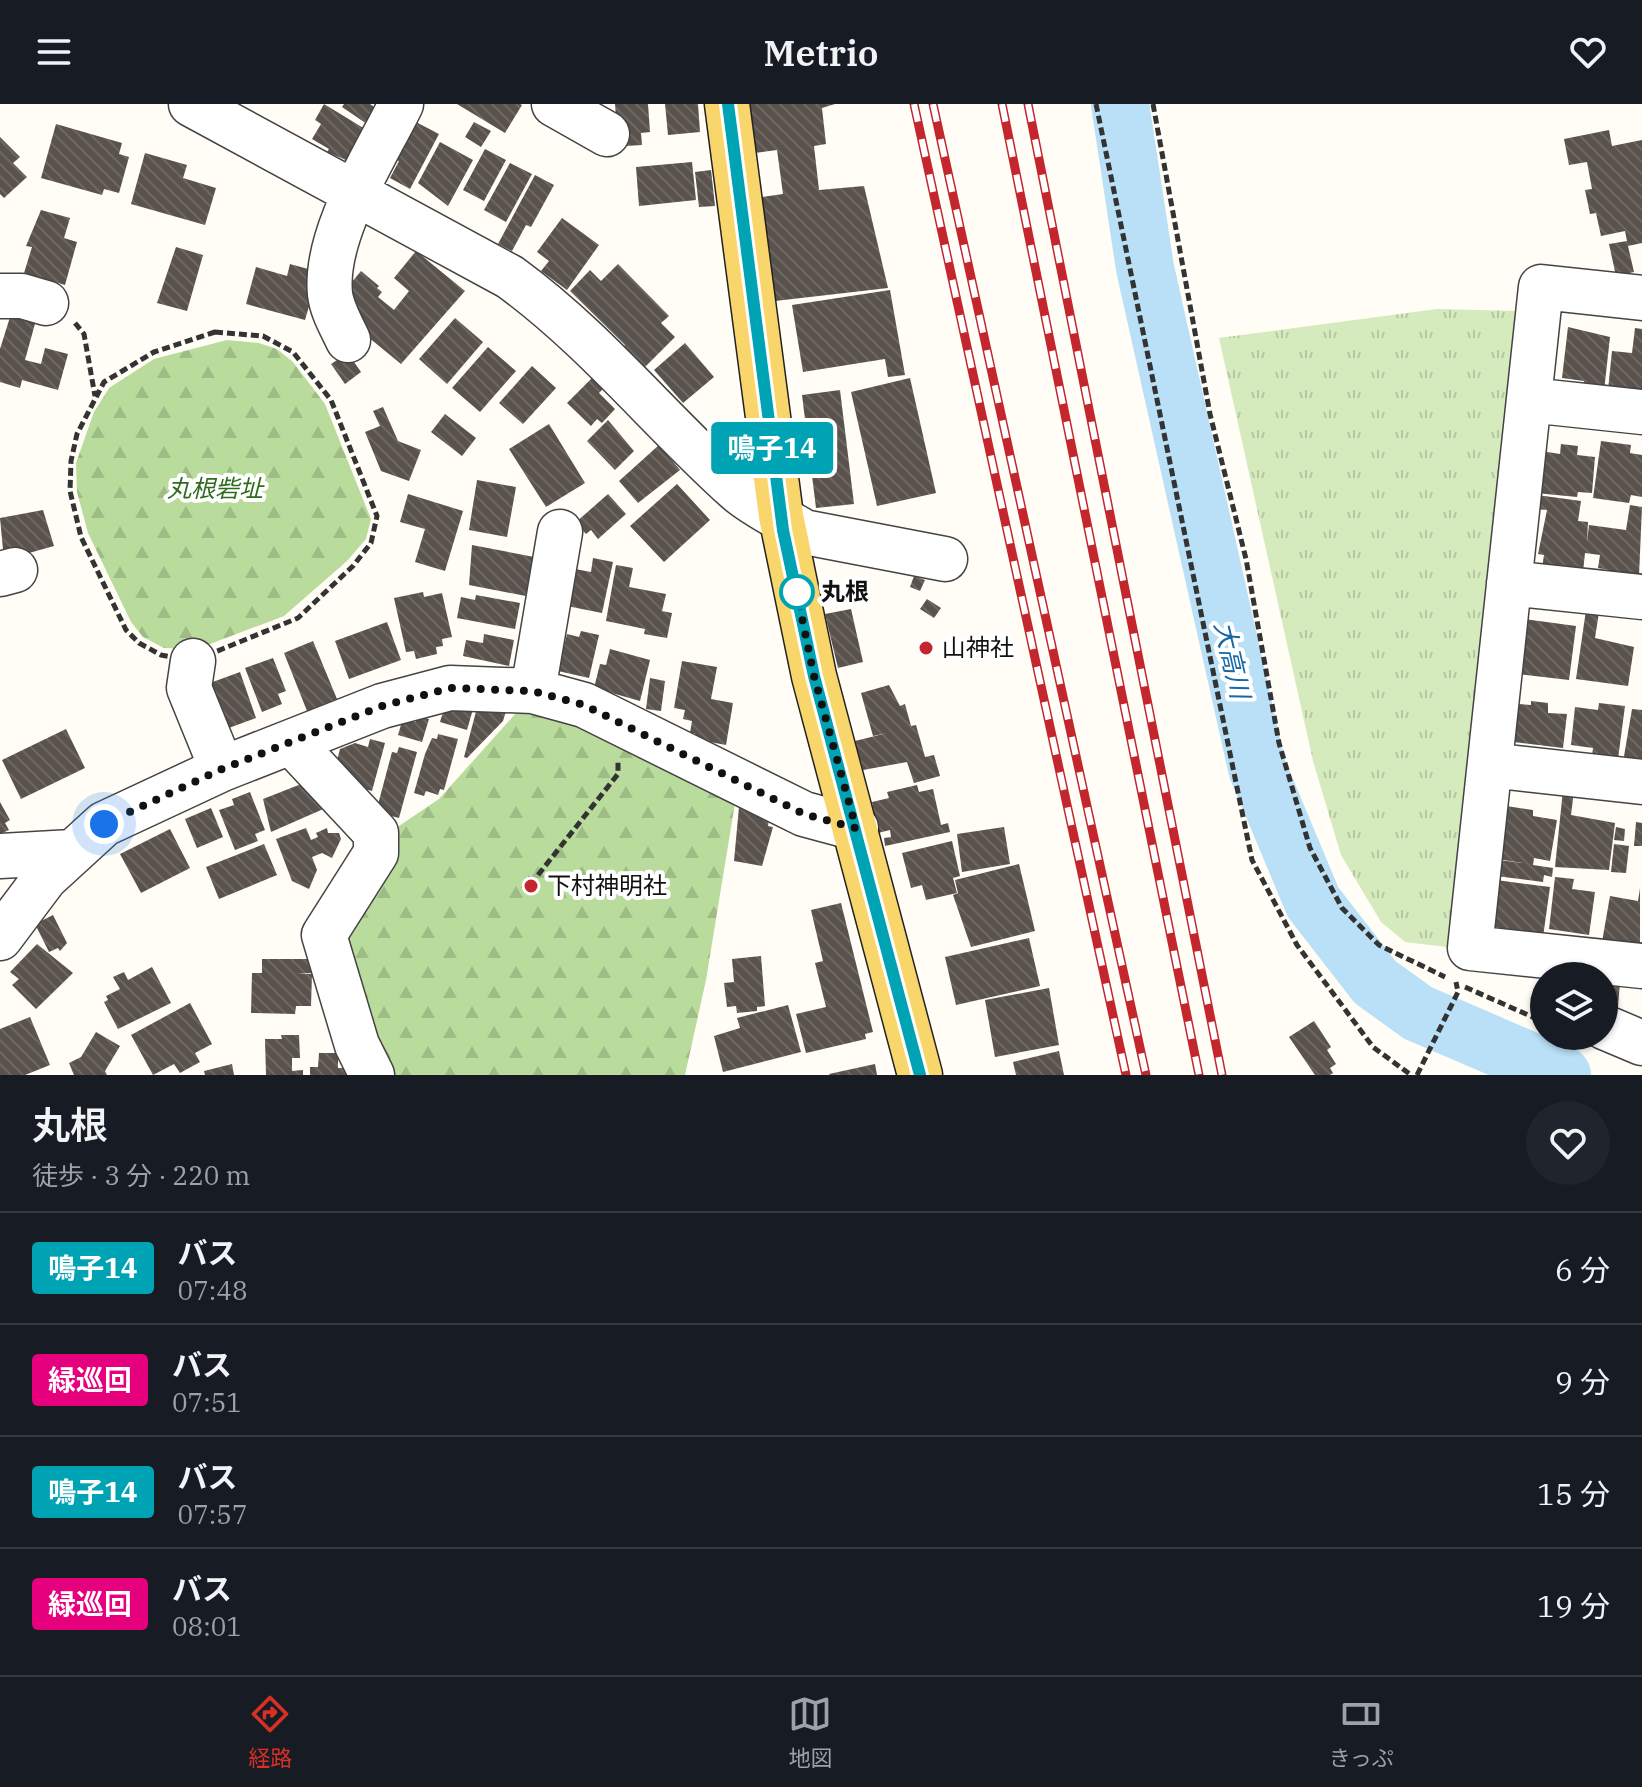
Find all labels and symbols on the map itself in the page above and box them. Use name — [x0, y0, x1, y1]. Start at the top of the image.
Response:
line badge: 鳴子14 — [716, 422, 828, 474]
park label: 丸根砦址 — [167, 472, 265, 504]
marker: 丸根 — [780, 575, 814, 609]
place label: 丸根 — [821, 575, 869, 607]
water label: 大高川 — [1208, 618, 1259, 705]
place label: 山神社 — [942, 631, 1014, 663]
marker: 山神社 — [917, 639, 935, 657]
your location — [84, 804, 124, 844]
place label: 下村神明社 — [547, 869, 667, 901]
marker: 下村神明社 — [522, 877, 540, 895]

